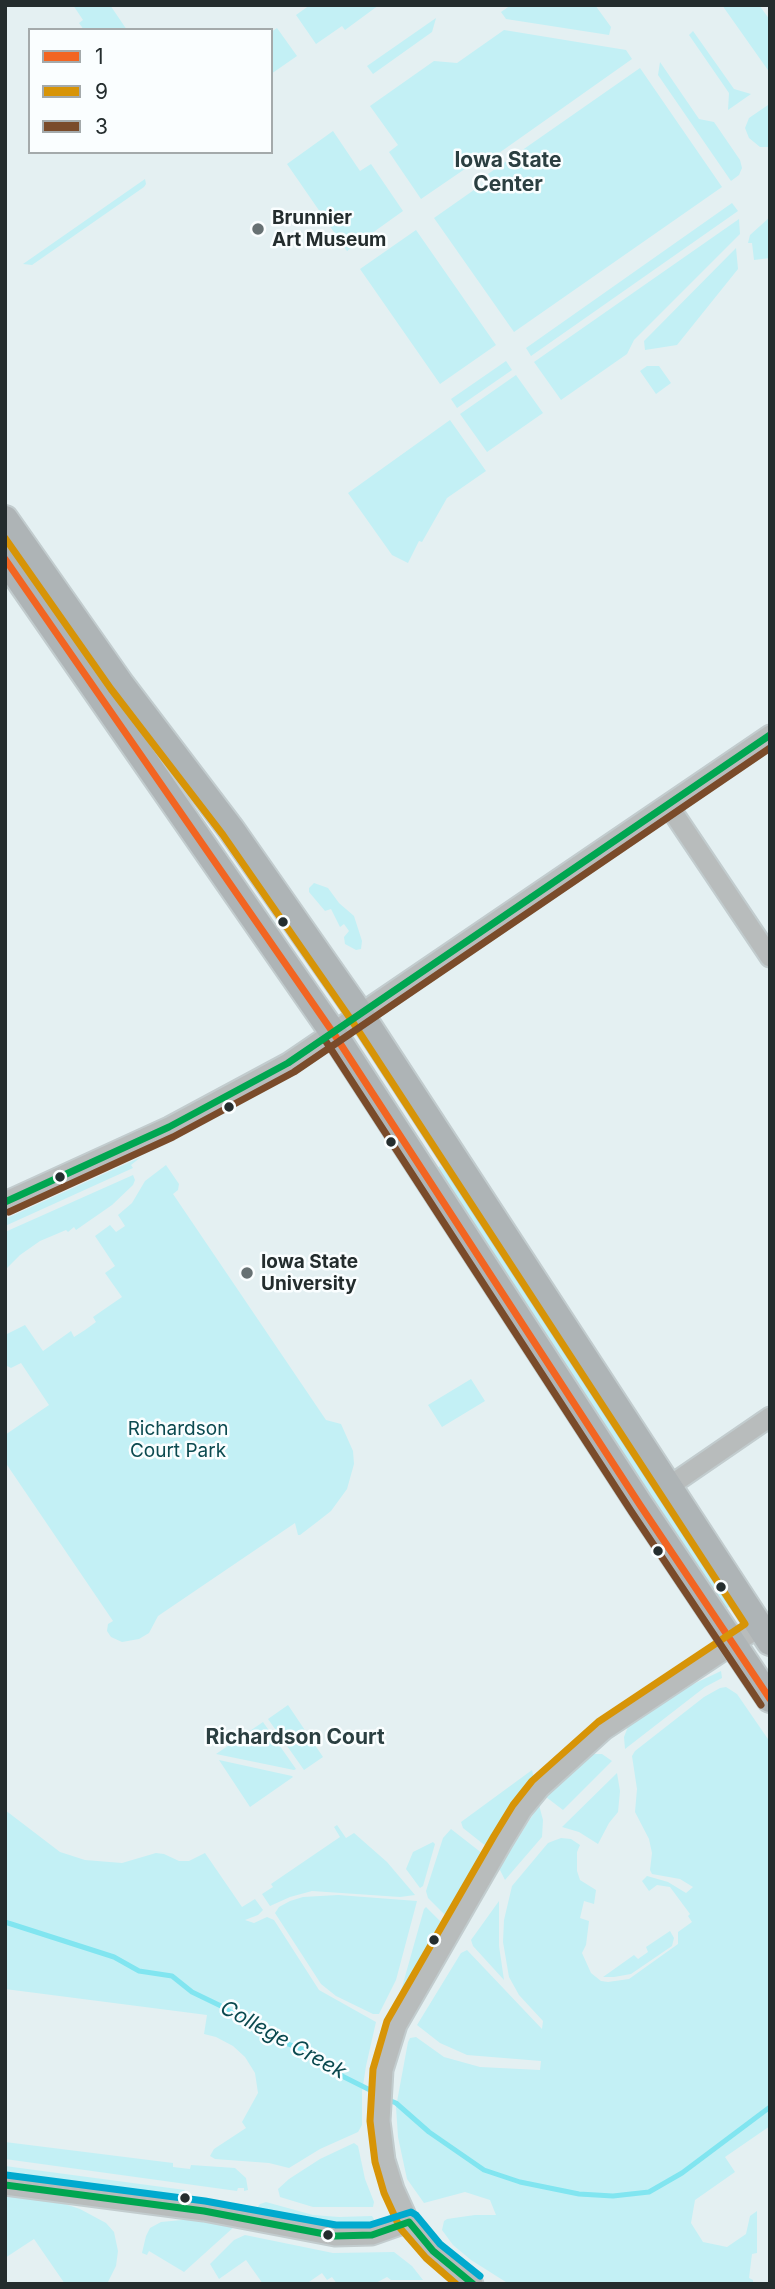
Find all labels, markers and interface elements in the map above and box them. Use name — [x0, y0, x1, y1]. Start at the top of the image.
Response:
legend — [28, 28, 273, 154]
text: 1 — [95, 44, 104, 69]
text: 9 — [95, 79, 108, 104]
text: 3 — [95, 114, 108, 139]
district label: Iowa State Center — [454, 148, 562, 198]
place label: Brunnier Art Museum — [272, 207, 386, 251]
marker: Brunnier Art Museum — [250, 221, 266, 237]
unlabelled marker — [276, 915, 290, 929]
unlabelled marker — [222, 1100, 236, 1114]
unlabelled marker — [384, 1135, 398, 1149]
unlabelled marker — [53, 1170, 67, 1184]
place label: Iowa State University — [261, 1251, 358, 1295]
marker: Iowa State University — [239, 1265, 255, 1281]
park label: Richardson Court Park — [128, 1418, 228, 1462]
unlabelled marker — [651, 1544, 665, 1558]
unlabelled marker — [714, 1580, 728, 1594]
district label: Richardson Court — [205, 1725, 385, 1751]
unlabelled marker — [427, 1933, 441, 1947]
water label: College Creek — [216, 1995, 350, 2085]
unlabelled marker — [178, 2191, 192, 2205]
unlabelled marker — [321, 2228, 335, 2242]

